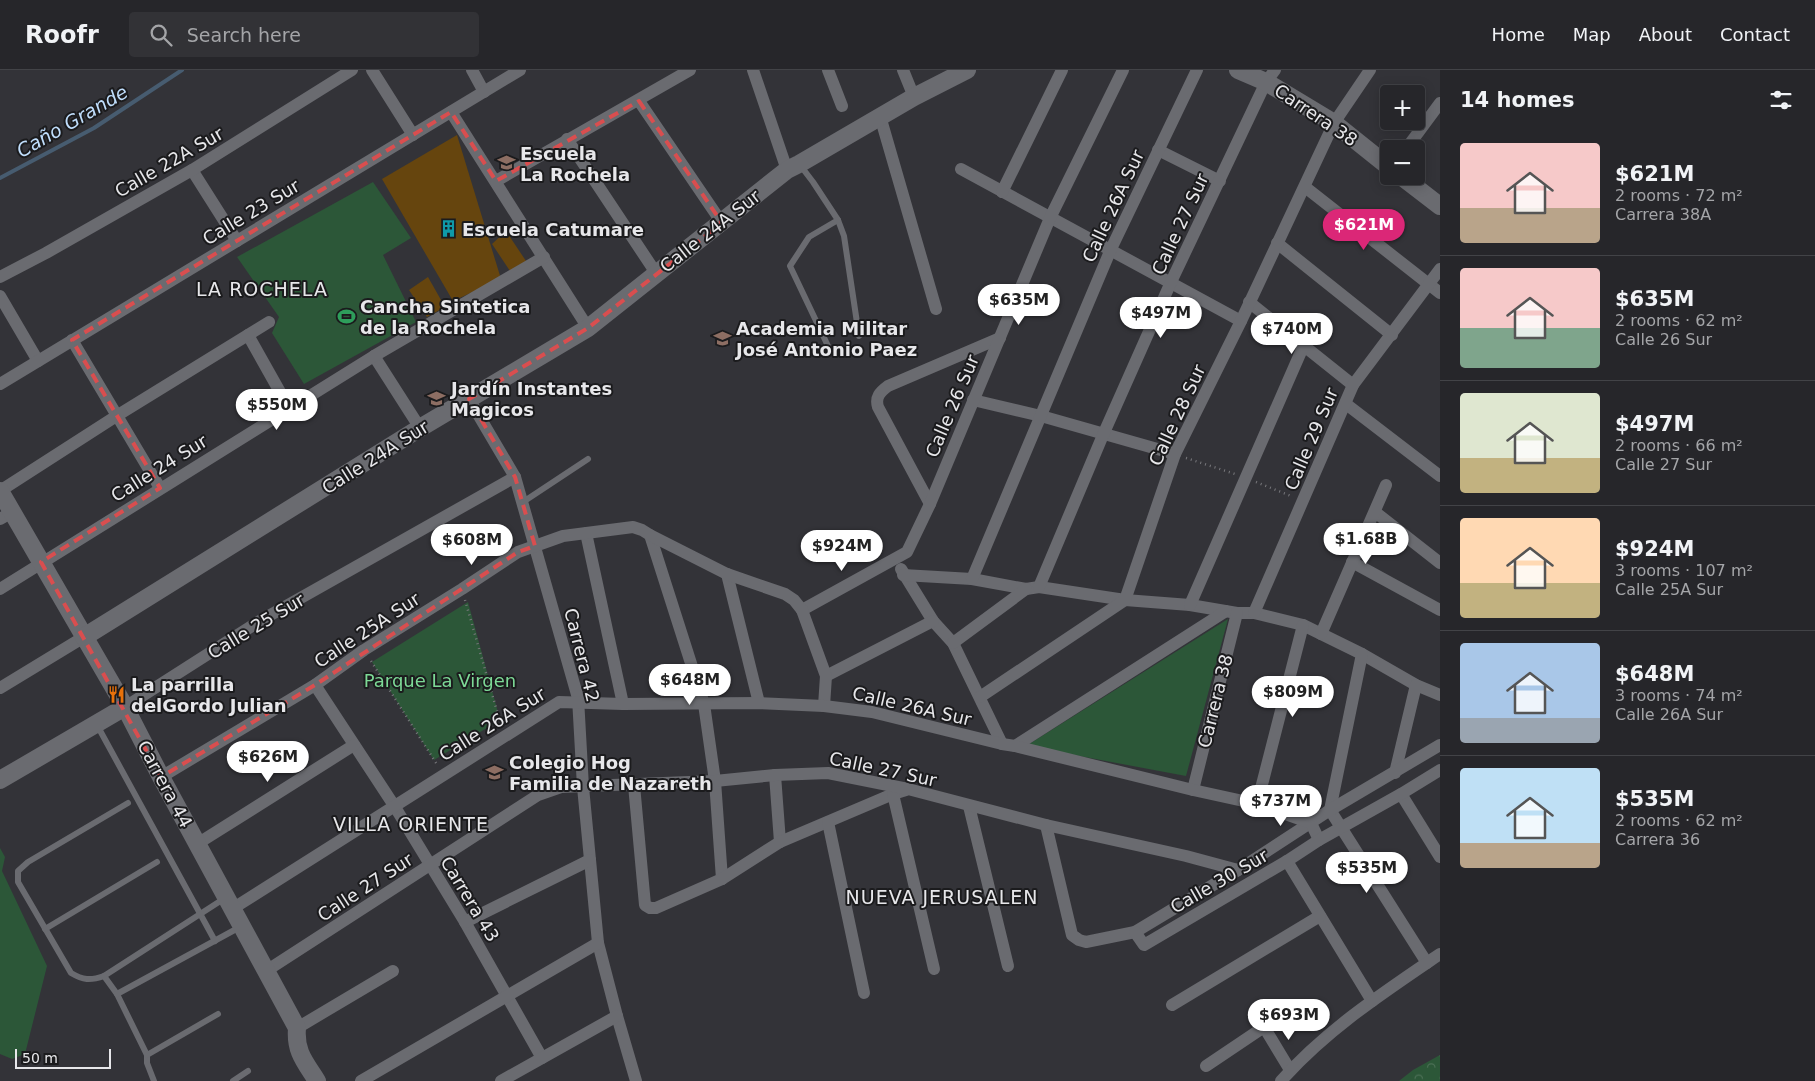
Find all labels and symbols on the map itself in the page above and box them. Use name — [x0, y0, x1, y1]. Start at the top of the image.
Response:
water label: Caño Grande — [13, 80, 131, 162]
street label: Carrera 38 — [1270, 80, 1362, 150]
street label: Calle 22A Sur — [111, 122, 227, 201]
place label: Escuela La Rochela — [520, 143, 630, 185]
street label: Calle 26A Sur — [1078, 146, 1148, 266]
school or university icon: Escuela La Rochela — [496, 153, 516, 173]
street label: Calle 27 Sur — [1147, 170, 1213, 278]
street label: Calle 23 Sur — [199, 175, 304, 249]
street label: Calle 24A Sur — [656, 185, 765, 277]
pin: $621M — [1329, 208, 1399, 251]
building icon: Escuela Catumare — [438, 219, 458, 239]
place label: Escuela Catumare — [462, 219, 644, 240]
district label: LA ROCHELA — [196, 278, 328, 300]
pin: $635M — [984, 284, 1054, 326]
place label: Cancha Sintetica de la Rochela — [360, 296, 530, 338]
pin: $497M — [1126, 296, 1196, 339]
sports icon: Cancha Sintetica de la Rochela — [336, 306, 356, 326]
pin: $740M — [1257, 312, 1327, 355]
place label: Academia Militar José Antonio Paez — [734, 318, 917, 360]
school or university icon: Academia Militar José Antonio Paez — [712, 328, 732, 348]
street label: Calle 26 Sur — [921, 351, 983, 460]
street label: Calle 28 Sur — [1144, 361, 1210, 469]
place label: Jardín Instantes Magicos — [449, 378, 612, 420]
street label: Calle 29 Sur — [1280, 384, 1342, 493]
pin: $550M — [242, 388, 312, 431]
school or university icon: Jardín Instantes Magicos — [427, 388, 447, 408]
street label: Calle 24A Sur — [318, 416, 433, 498]
street label: Calle 24 Sur — [107, 430, 211, 506]
pin: $1.68B — [1325, 522, 1407, 565]
pin: $608M — [437, 524, 507, 566]
pin: $924M — [807, 530, 877, 572]
street label: Calle 25A Sur — [310, 588, 424, 672]
street label: Calle 25 Sur — [204, 589, 309, 663]
street label: Carrera 42 — [560, 606, 604, 704]
street label: Carrera 38 — [1193, 652, 1237, 750]
pin: $648M — [655, 664, 725, 706]
park label: Parque La Virgen — [364, 670, 516, 691]
place label: La parrilla delGordo Julian — [131, 674, 287, 716]
pin: $809M — [1258, 676, 1328, 718]
street label: Calle 26A Sur — [850, 682, 974, 730]
street label: Calle 26A Sur — [435, 683, 550, 765]
restaurant icon: La parrilla delGordo Julian — [107, 684, 127, 704]
street label: Carrera 44 — [133, 737, 197, 831]
pin: $626M — [233, 740, 303, 783]
street label: Calle 27 Sur — [827, 747, 939, 791]
place label: Colegio Hog Familia de Nazareth — [509, 752, 712, 794]
school or university icon: Colegio Hog Familia de Nazareth — [485, 762, 505, 782]
pin: $737M — [1246, 784, 1316, 827]
district label: VILLA ORIENTE — [333, 813, 489, 835]
street label: Calle 30 Sur — [1166, 844, 1272, 917]
street label: Calle 27 Sur — [313, 848, 417, 926]
pin: $535M — [1332, 852, 1402, 894]
street label: Carrera 43 — [436, 853, 504, 945]
district label: NUEVA JERUSALEN — [846, 886, 1038, 908]
pin: $693M — [1254, 998, 1324, 1041]
scale bar — [15, 1046, 111, 1069]

